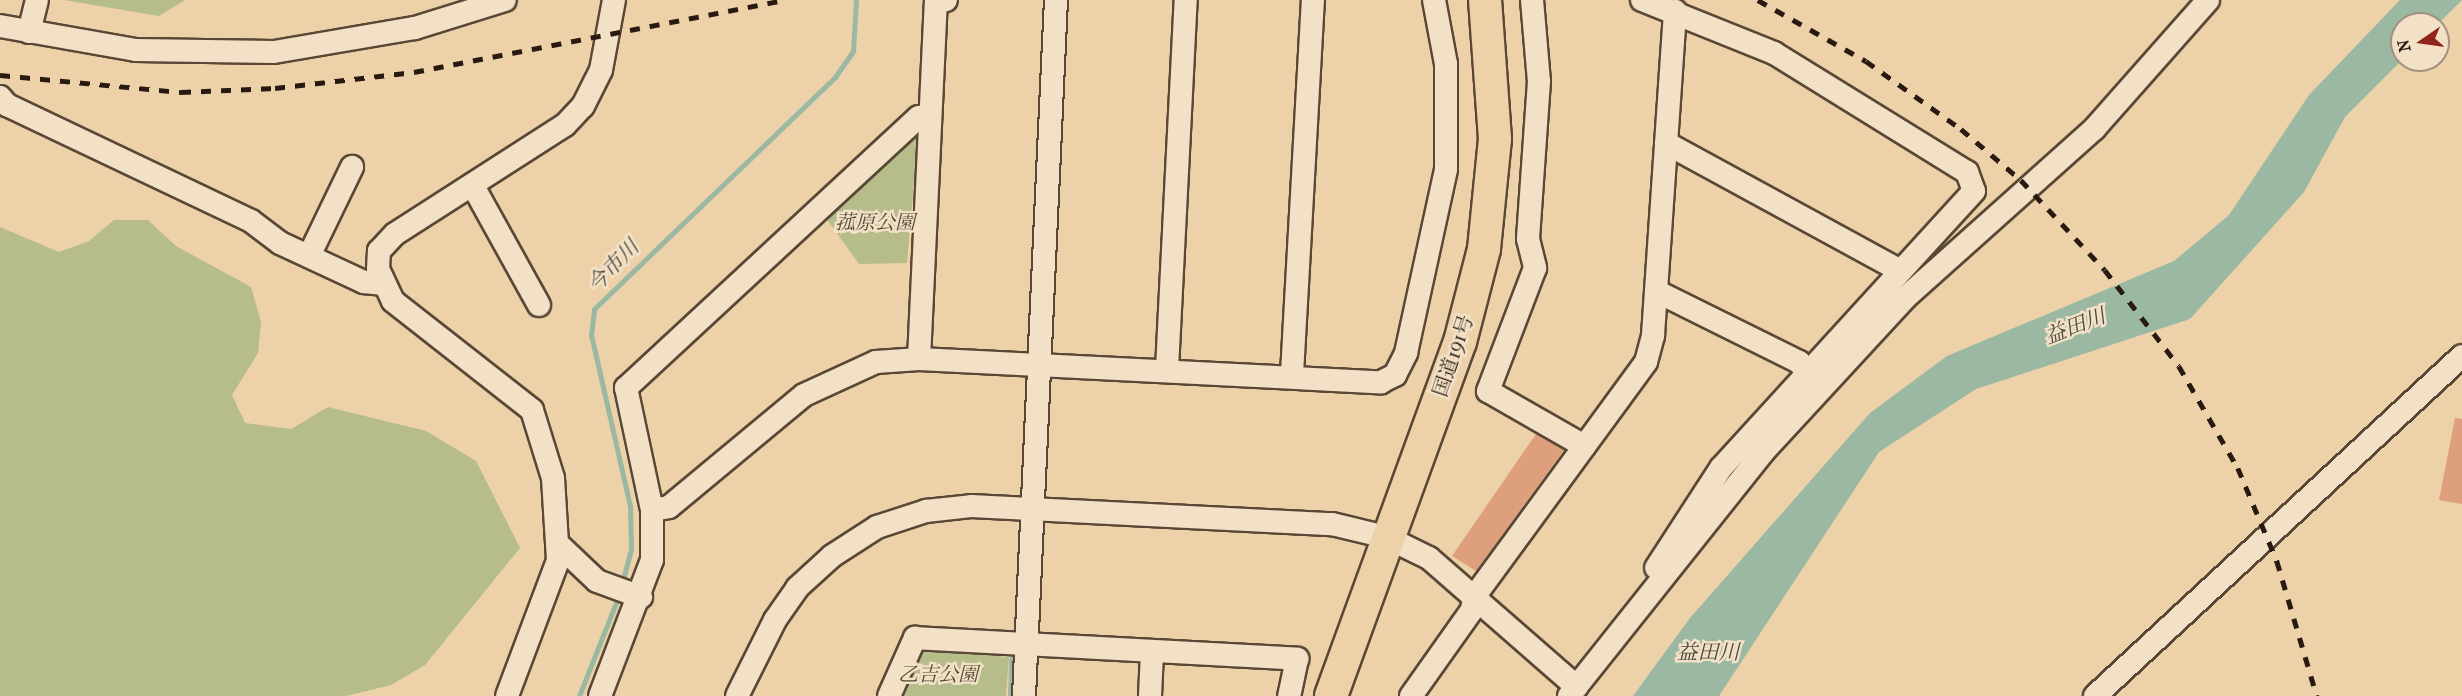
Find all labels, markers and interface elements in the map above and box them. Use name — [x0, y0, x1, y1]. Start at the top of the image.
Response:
north arrow — [2390, 12, 2450, 72]
text: N — [2393, 38, 2415, 54]
park label: 菰原公園 — [835, 210, 915, 234]
water label: 今市川 — [582, 235, 644, 297]
water label: 益田川 — [2041, 303, 2109, 349]
street label: 国道191号 — [1428, 312, 1478, 400]
water label: 益田川 — [1677, 639, 1739, 665]
park label: 乙吉公園 — [898, 662, 978, 686]

